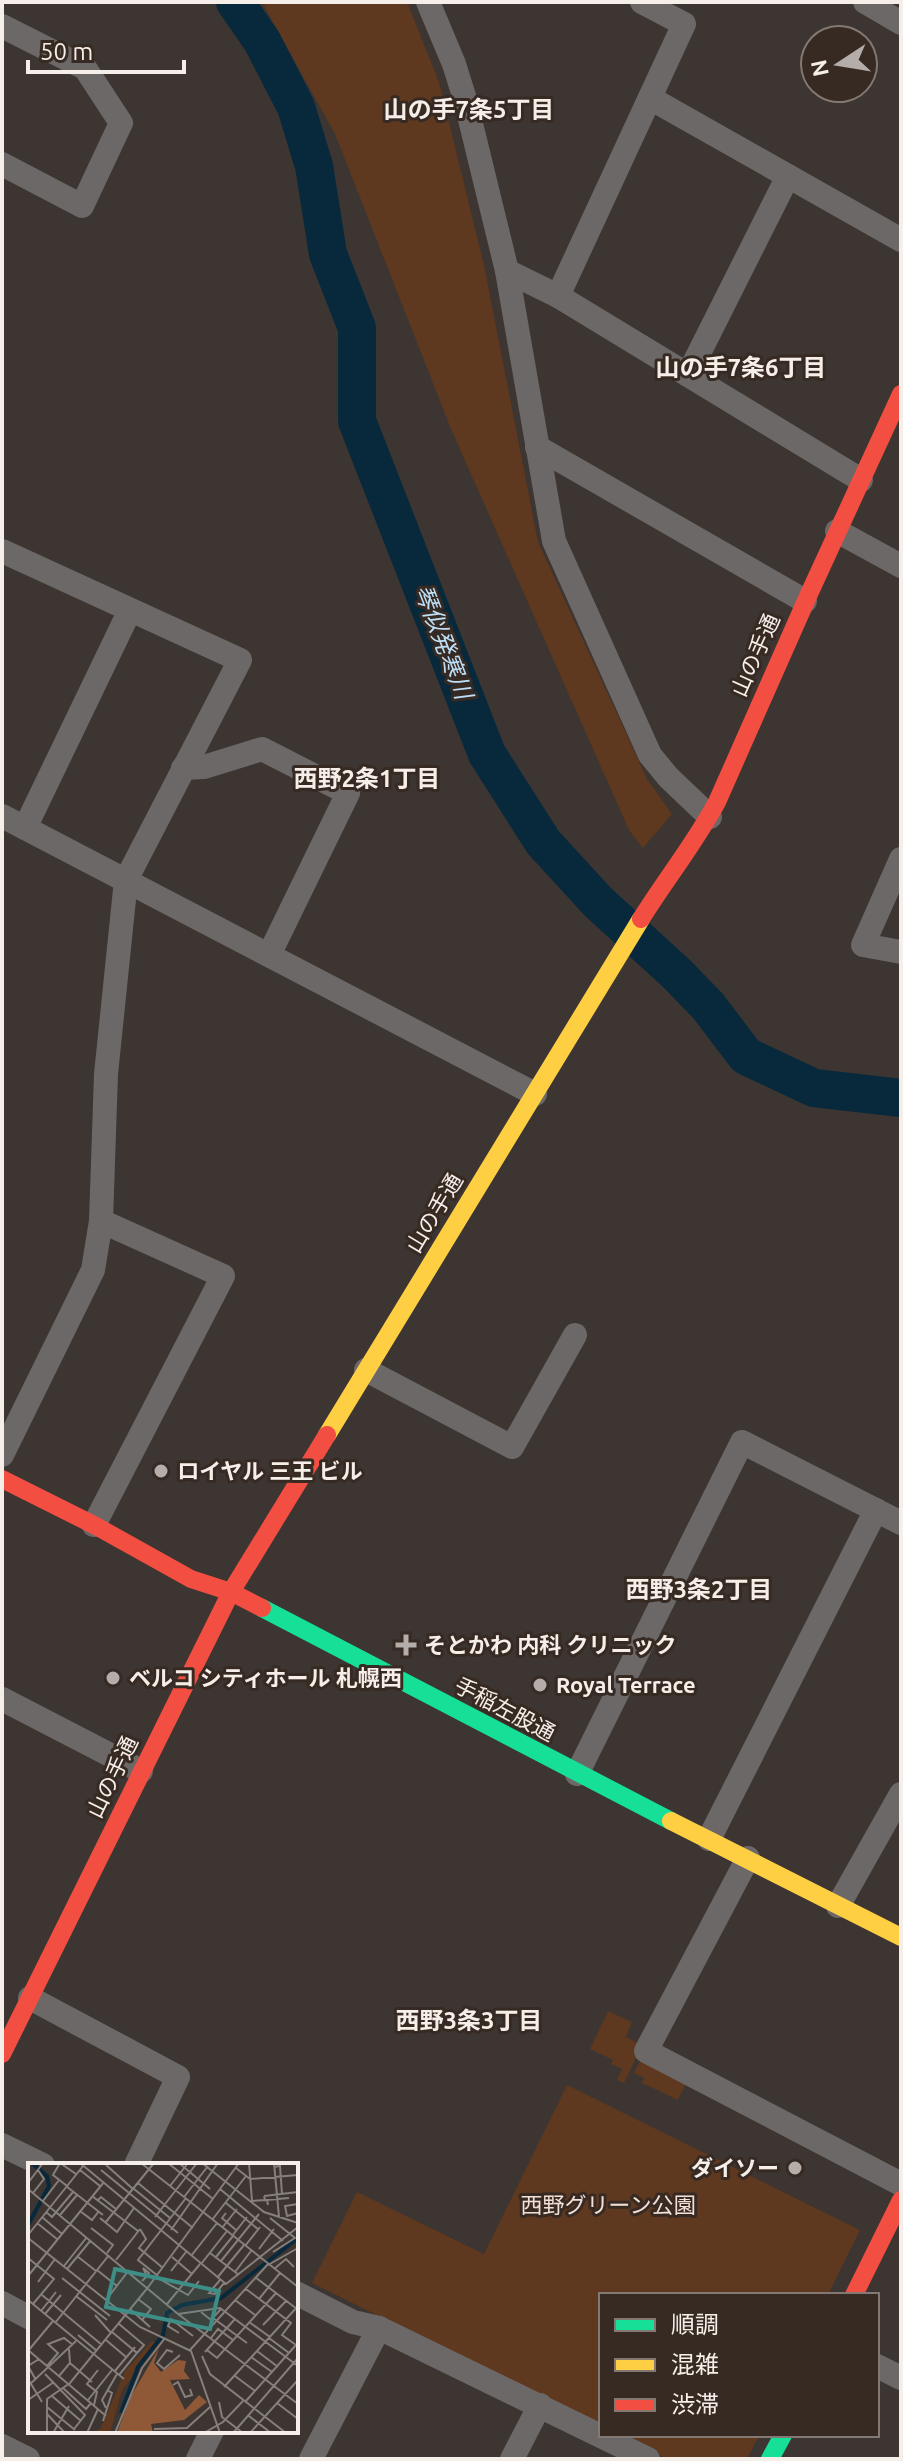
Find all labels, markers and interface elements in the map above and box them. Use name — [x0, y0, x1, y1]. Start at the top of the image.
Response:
scale bar — [28, 24, 184, 74]
north arrow — [799, 24, 879, 104]
text: 50 m — [40, 38, 93, 65]
text: N — [805, 58, 833, 79]
district label: 山の手7条5丁目 — [383, 96, 555, 123]
district label: 山の手7条6丁目 — [655, 354, 827, 381]
water label: 琴似発寒川 — [409, 581, 479, 705]
street label: 山の手通 — [725, 610, 784, 700]
district label: 西野2条1丁目 — [293, 765, 441, 792]
street label: 山の手通 — [400, 1169, 467, 1257]
place label: ロイヤル 三王 ビル — [177, 1458, 363, 1483]
marker: ロイヤル 三王 ビル — [152, 1462, 170, 1480]
district label: 西野3条2丁目 — [625, 1576, 773, 1603]
place label: そとかわ 内科 クリニック — [424, 1632, 676, 1657]
marker: そとかわ 内科 クリニック — [395, 1634, 417, 1656]
place label: ベルコ シティホール 札幌西 — [129, 1665, 402, 1690]
marker: ベルコ シティホール 札幌西 — [104, 1669, 122, 1687]
street label: 手稲左股通 — [451, 1672, 560, 1745]
place label: Royal Terrace — [556, 1672, 696, 1697]
marker: Royal Terrace — [531, 1676, 549, 1694]
street label: 山の手通 — [81, 1732, 142, 1822]
district label: 西野3条3丁目 — [395, 2007, 543, 2034]
place label: ダイソー — [691, 2155, 779, 2180]
marker: ダイソー — [786, 2159, 804, 2177]
inset map — [28, 2163, 298, 2433]
park label: 西野グリーン公園 — [521, 2192, 695, 2217]
legend — [599, 2293, 879, 2437]
text: 順調 — [671, 2311, 719, 2338]
text: 混雑 — [671, 2351, 719, 2378]
text: 渋滞 — [671, 2391, 719, 2418]

